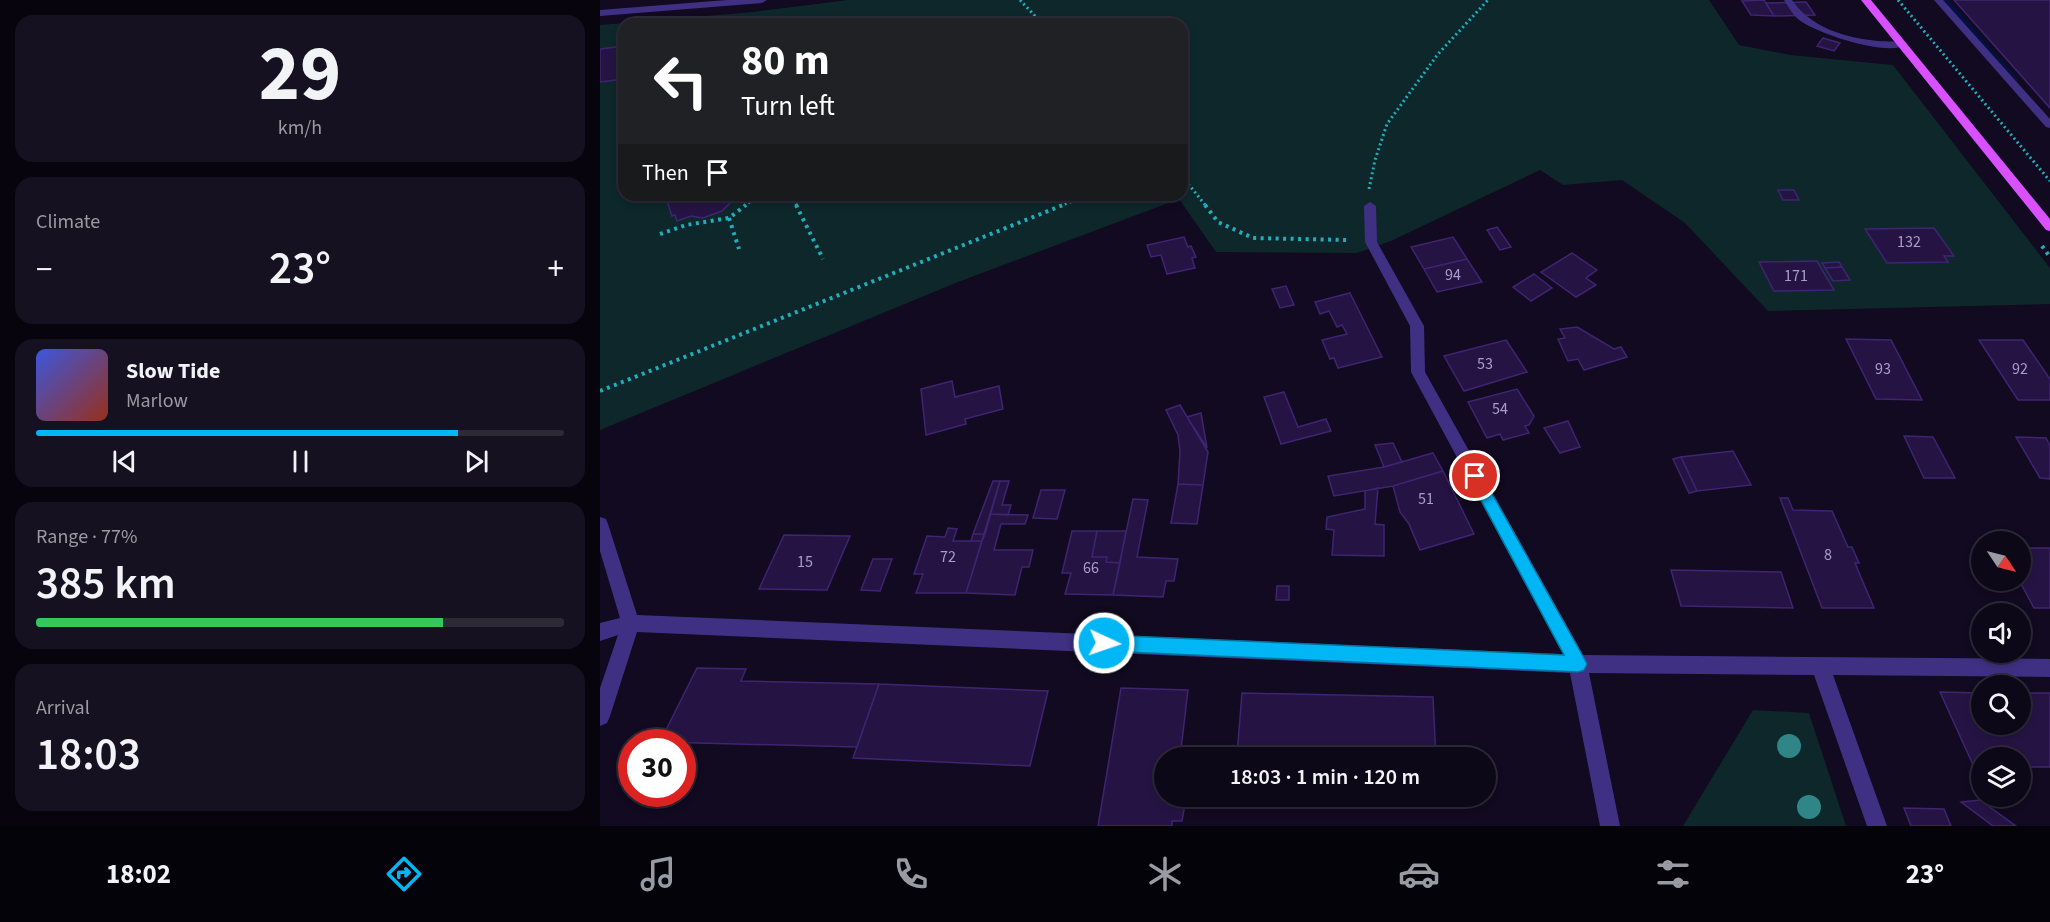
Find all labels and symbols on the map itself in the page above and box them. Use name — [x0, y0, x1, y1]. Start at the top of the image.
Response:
house number: 132 — [1897, 231, 1921, 253]
house number: 94 — [1445, 264, 1461, 286]
house number: 171 — [1784, 265, 1808, 287]
house number: 53 — [1477, 353, 1493, 375]
house number: 93 — [1875, 358, 1891, 380]
house number: 92 — [2012, 358, 2028, 380]
house number: 54 — [1492, 398, 1508, 420]
pin — [1449, 450, 1500, 501]
house number: 51 — [1418, 488, 1434, 510]
north arrow — [1971, 531, 2031, 591]
house number: 8 — [1824, 544, 1832, 566]
house number: 72 — [940, 546, 956, 568]
house number: 15 — [797, 551, 813, 573]
house number: 66 — [1083, 557, 1099, 579]
position arrow — [1072, 611, 1136, 675]
speed limit sign: 30 — [618, 729, 696, 807]

